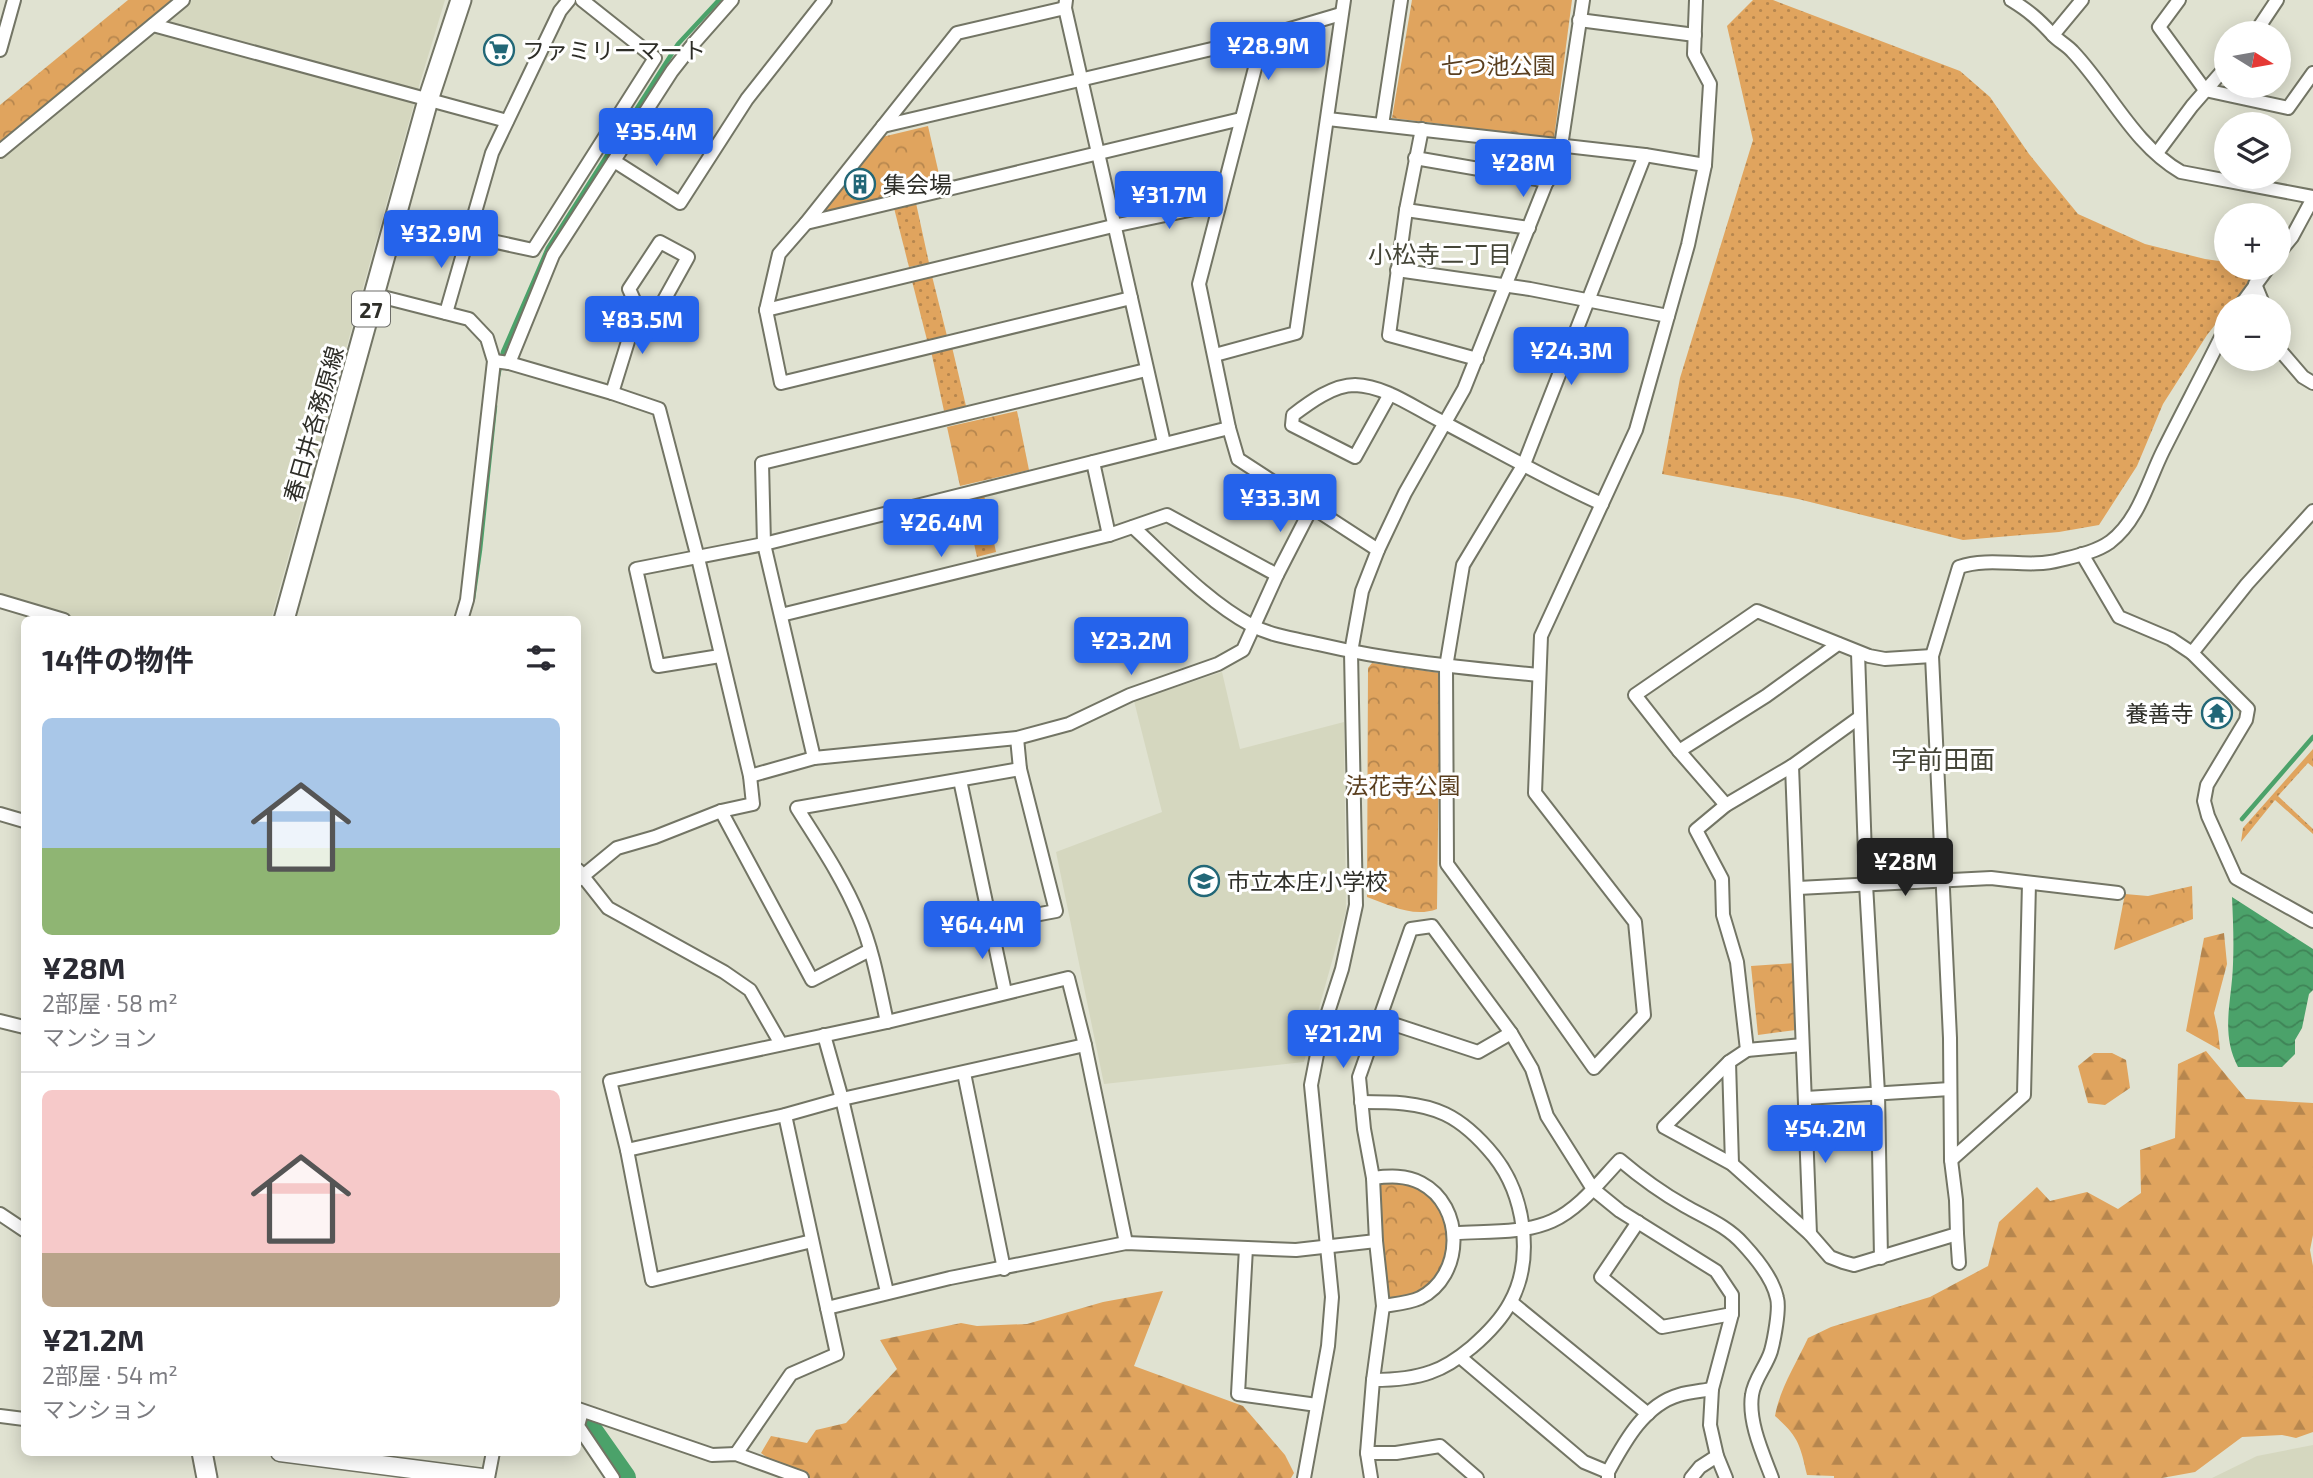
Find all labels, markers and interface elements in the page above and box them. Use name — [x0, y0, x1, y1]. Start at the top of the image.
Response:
north arrow — [2214, 21, 2291, 98]
map controls — [2214, 21, 2291, 371]
pin: ¥28.9M — [1211, 22, 1325, 82]
text: ¥28.9M — [1226, 31, 1310, 59]
supermarket icon: ファミリーマート — [482, 33, 516, 67]
place label: ファミリーマート — [522, 36, 706, 64]
park label: 七つ池公園 — [1441, 51, 1556, 79]
pin: ¥35.4M — [599, 108, 713, 168]
button: layers — [2214, 112, 2291, 189]
text: ¥35.4M — [615, 117, 697, 145]
pin: ¥28M — [1482, 140, 1564, 199]
text: ¥28M — [1491, 148, 1555, 176]
building icon: 集会場 — [843, 167, 877, 201]
place label: 集会場 — [883, 170, 952, 198]
pin: ¥31.7M — [1112, 172, 1226, 231]
text: ¥31.7M — [1131, 180, 1207, 208]
button: + — [2214, 203, 2291, 280]
pin: ¥32.9M — [384, 210, 498, 270]
text: ¥32.9M — [400, 219, 482, 247]
district label: 小松寺二丁目 — [1368, 239, 1512, 268]
road number: 27 — [352, 292, 390, 326]
button: − — [2214, 294, 2291, 371]
pin: ¥83.5M — [585, 296, 699, 356]
text: ¥83.5M — [601, 305, 683, 333]
pin: ¥24.3M — [1514, 328, 1628, 387]
text: ¥24.3M — [1530, 336, 1612, 364]
street label: 春日井各務原線 — [277, 343, 349, 505]
pin: ¥33.3M — [1223, 475, 1337, 534]
text: ¥33.3M — [1239, 483, 1321, 511]
pin: ¥26.4M — [884, 500, 998, 559]
text: ¥26.4M — [899, 508, 983, 536]
pin: ¥23.2M — [1074, 618, 1188, 677]
text: ¥23.2M — [1090, 626, 1172, 654]
icon: filters — [522, 639, 560, 677]
text: 14件の物件 — [42, 641, 194, 677]
temple icon: 養善寺 — [2200, 696, 2234, 730]
place label: 養善寺 — [2125, 699, 2194, 727]
district label: 字前田面 — [1891, 743, 1995, 774]
icon: home — [238, 764, 364, 890]
park label: 法花寺公園 — [1346, 771, 1461, 799]
pin: ¥28M — [1864, 838, 1946, 898]
text: ¥28M — [1873, 847, 1937, 875]
school or university icon: 市立本庄小学校 — [1187, 864, 1221, 898]
place label: 市立本庄小学校 — [1227, 867, 1388, 895]
pin: ¥64.4M — [925, 902, 1039, 961]
text: ¥64.4M — [940, 910, 1024, 938]
text: ¥28M — [42, 949, 126, 985]
text: 2部屋 · 58 m² — [42, 989, 178, 1017]
pin: ¥21.2M — [1286, 1010, 1400, 1070]
text: ¥21.2M — [1304, 1019, 1382, 1047]
text: マンション — [42, 1023, 157, 1051]
pin: ¥54.2M — [1768, 1106, 1882, 1165]
text: ¥54.2M — [1784, 1114, 1866, 1142]
icon: home — [238, 1136, 364, 1262]
text: ¥21.2M — [42, 1321, 145, 1357]
text: 2部屋 · 54 m² — [42, 1361, 178, 1389]
text: マンション — [42, 1395, 157, 1423]

